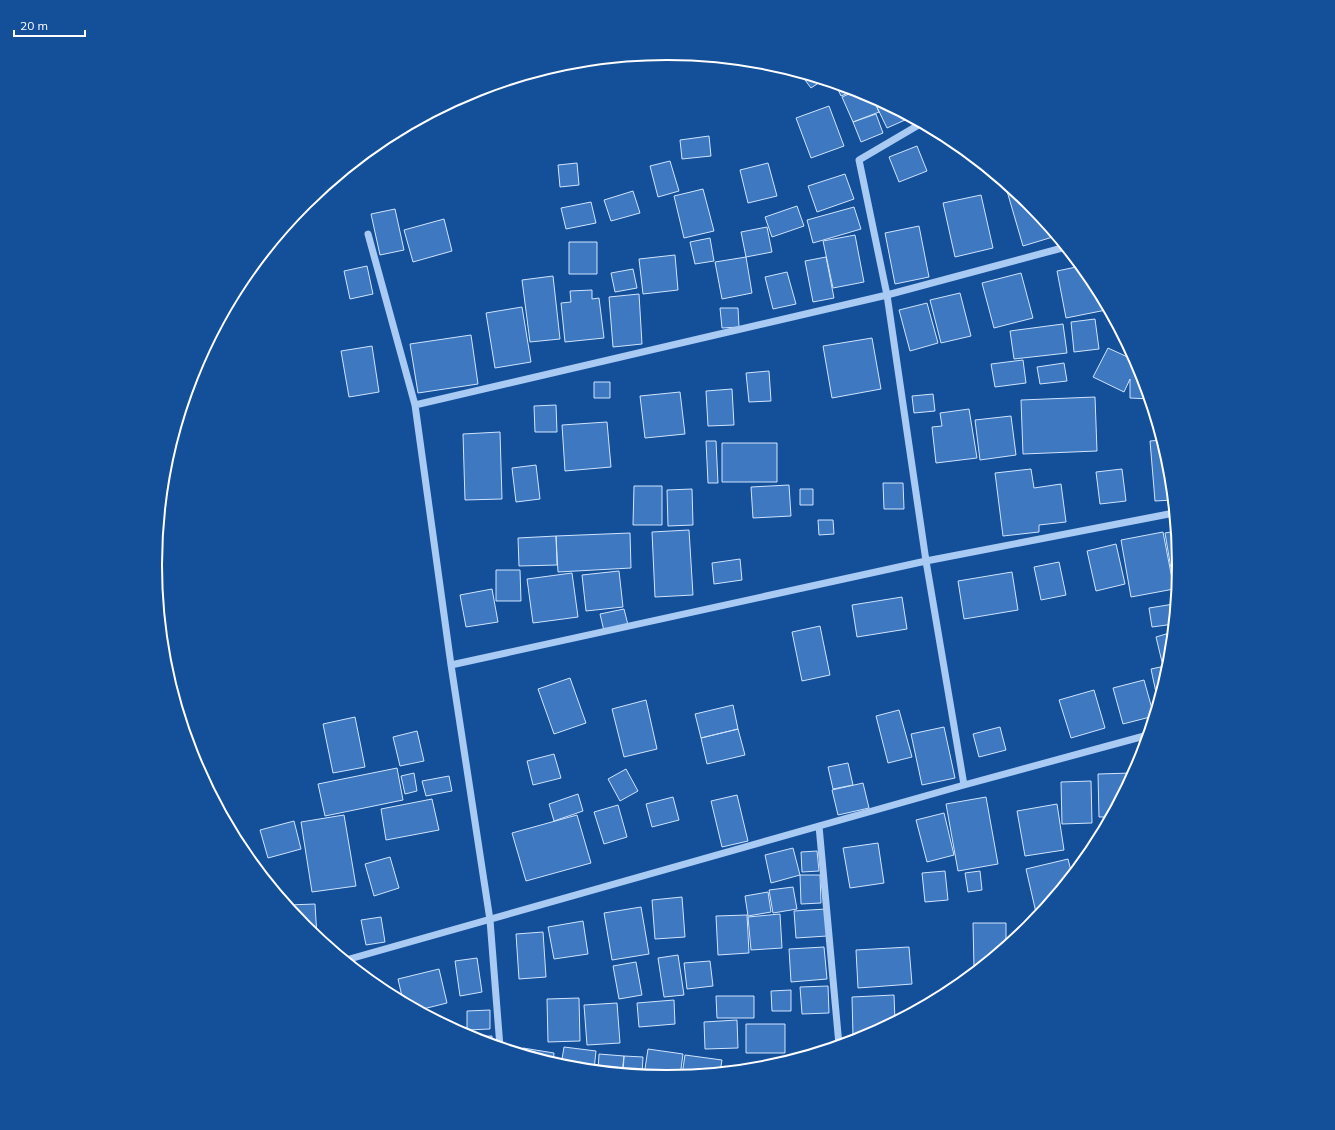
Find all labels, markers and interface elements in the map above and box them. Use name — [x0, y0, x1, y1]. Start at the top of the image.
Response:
scale bar — [14, 12, 85, 38]
text: 20 m — [20, 18, 48, 33]

